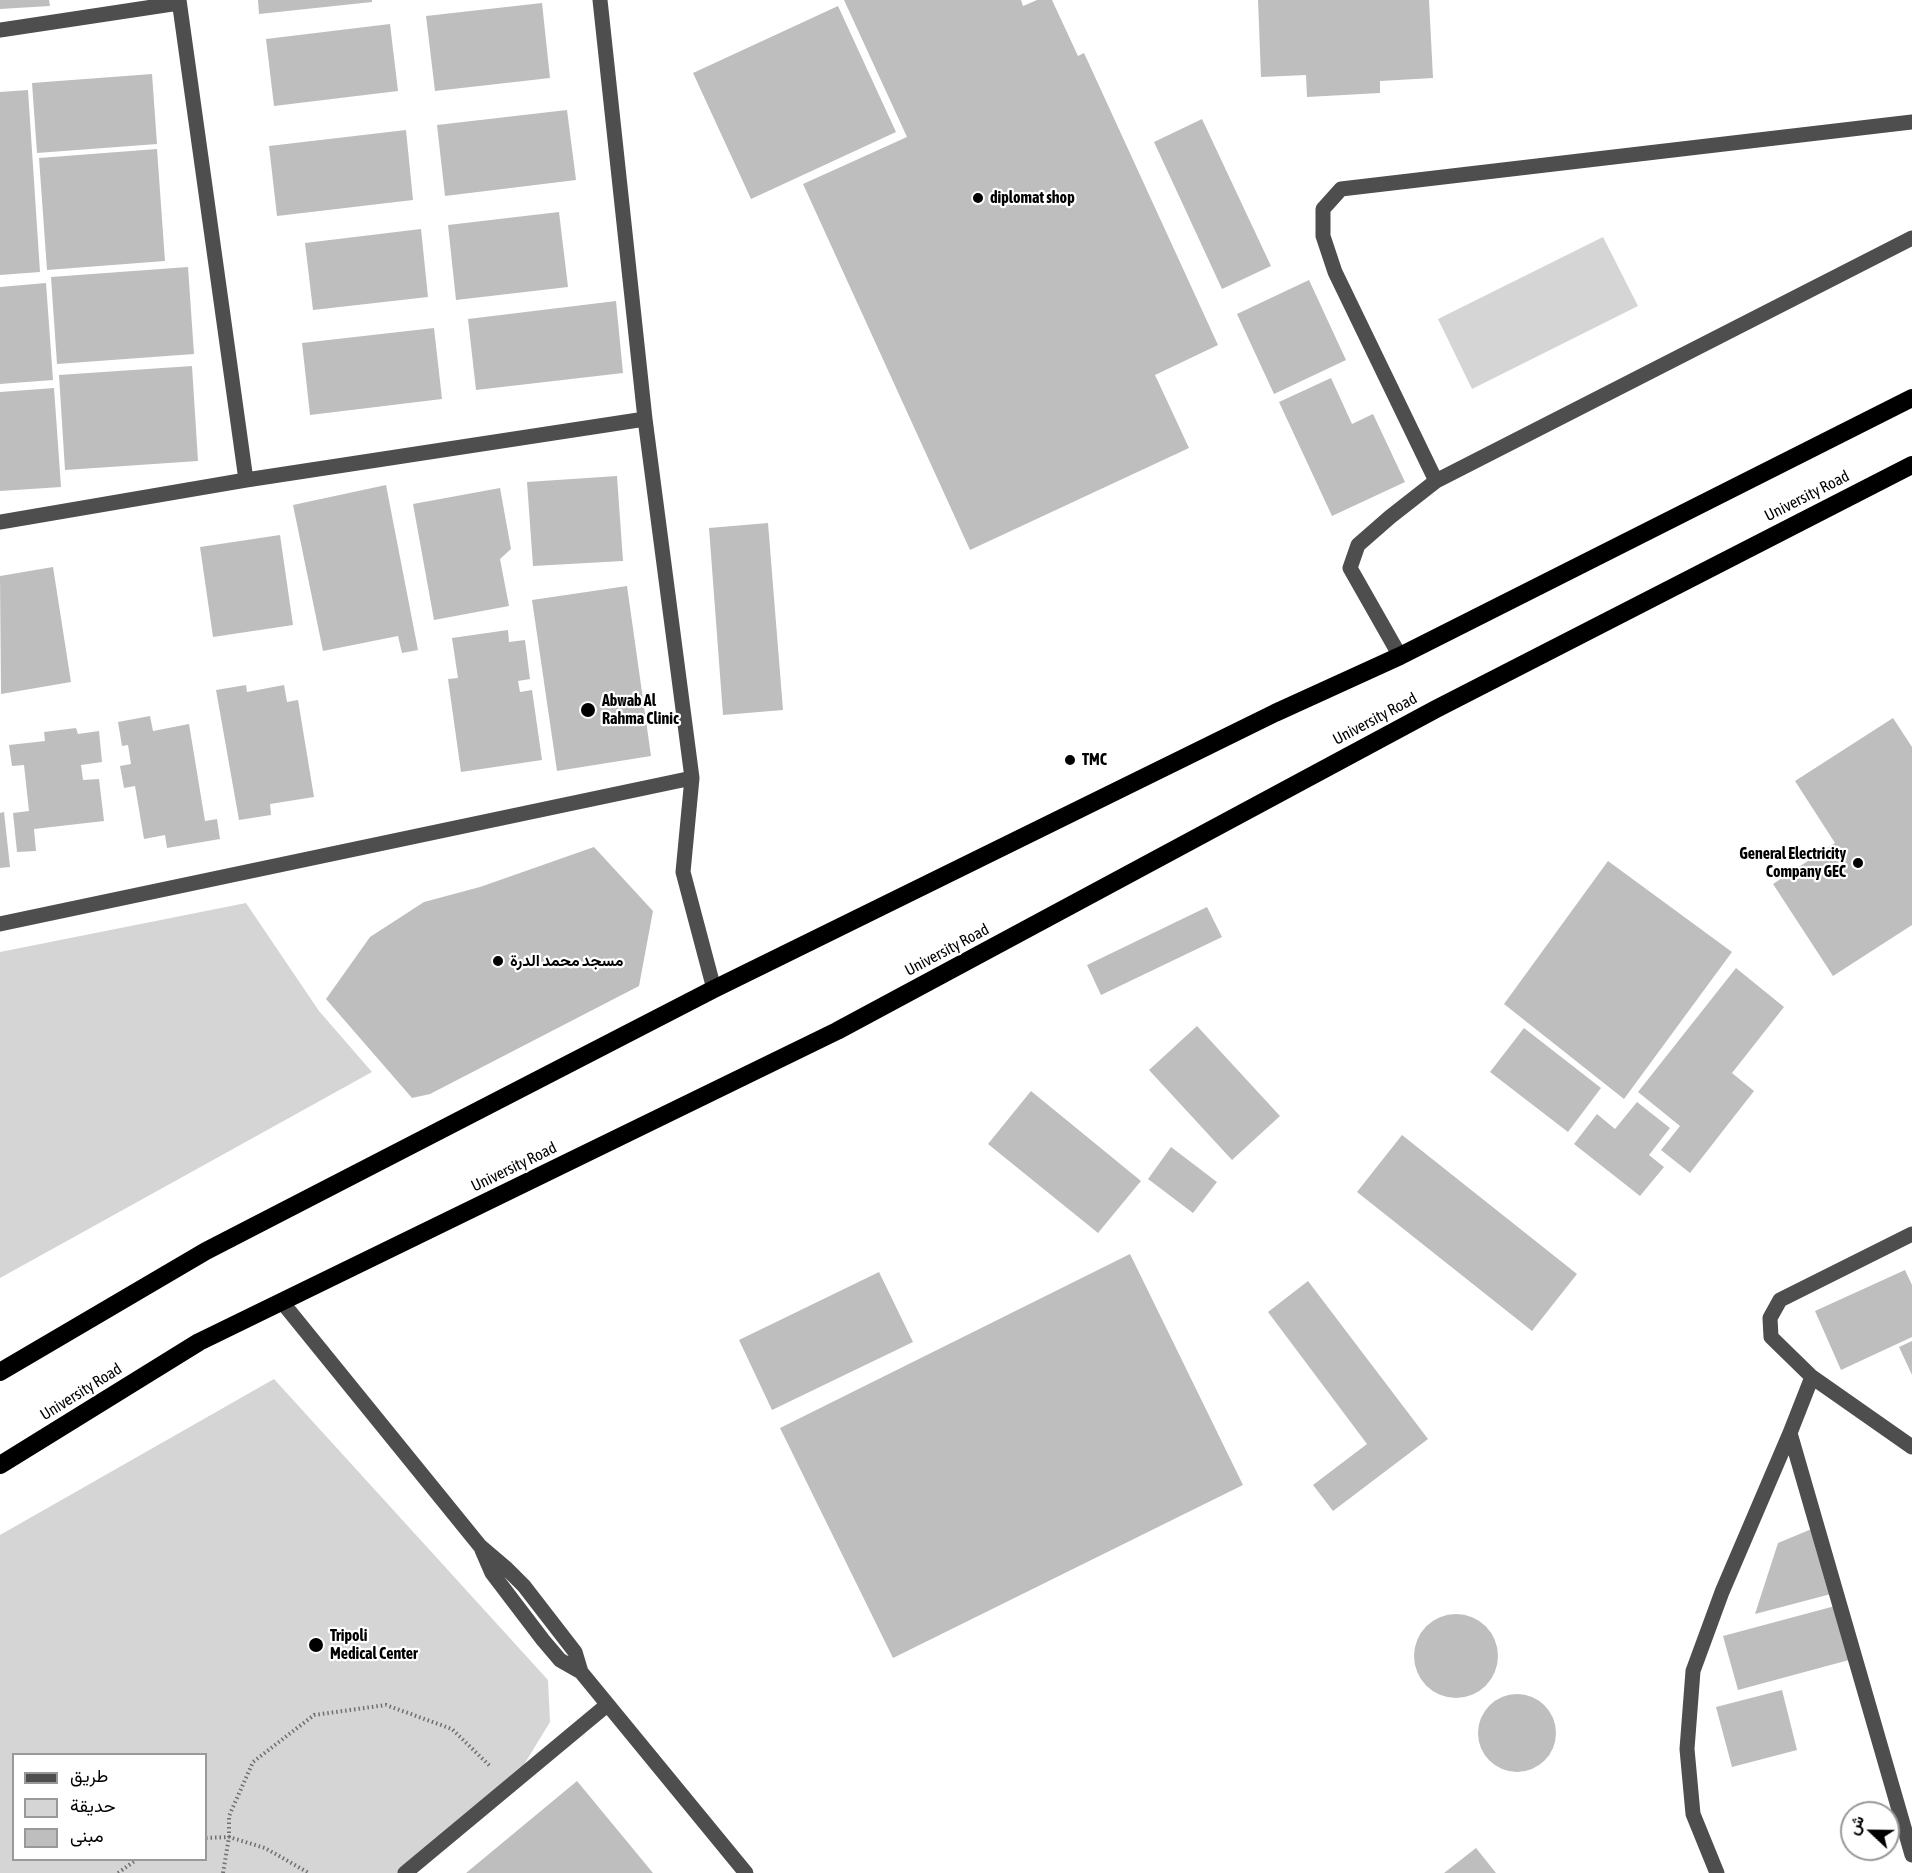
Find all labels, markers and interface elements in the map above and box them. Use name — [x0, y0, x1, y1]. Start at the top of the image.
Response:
place label: diplomat shop — [990, 188, 1075, 208]
marker: diplomat shop — [971, 191, 985, 205]
street label: University Road — [1761, 466, 1853, 526]
street label: University Road — [1330, 689, 1420, 749]
place label: Abwab Al Rahma Clinic — [602, 691, 679, 729]
marker: Abwab Al Rahma Clinic — [579, 701, 597, 719]
place label: TMC — [1082, 750, 1107, 770]
marker: TMC — [1063, 753, 1077, 767]
place label: General Electricity Company GEC — [1739, 844, 1846, 882]
marker: General Electricity Company GEC — [1851, 856, 1865, 870]
street label: University Road — [902, 920, 992, 980]
place label: مسجد محمد الدرة — [510, 951, 624, 971]
marker: مسجد محمد الدرة — [491, 954, 505, 968]
street label: University Road — [468, 1138, 560, 1196]
street label: University Road — [37, 1359, 125, 1425]
place label: Tripoli Medical Center — [330, 1626, 418, 1664]
marker: Tripoli Medical Center — [307, 1636, 325, 1654]
legend — [12, 1753, 207, 1861]
text: طريق — [70, 1765, 108, 1786]
text: حديقة — [70, 1795, 116, 1816]
north arrow — [1840, 1801, 1900, 1861]
text: ش — [1843, 1813, 1867, 1837]
text: مبنى — [70, 1825, 104, 1846]

